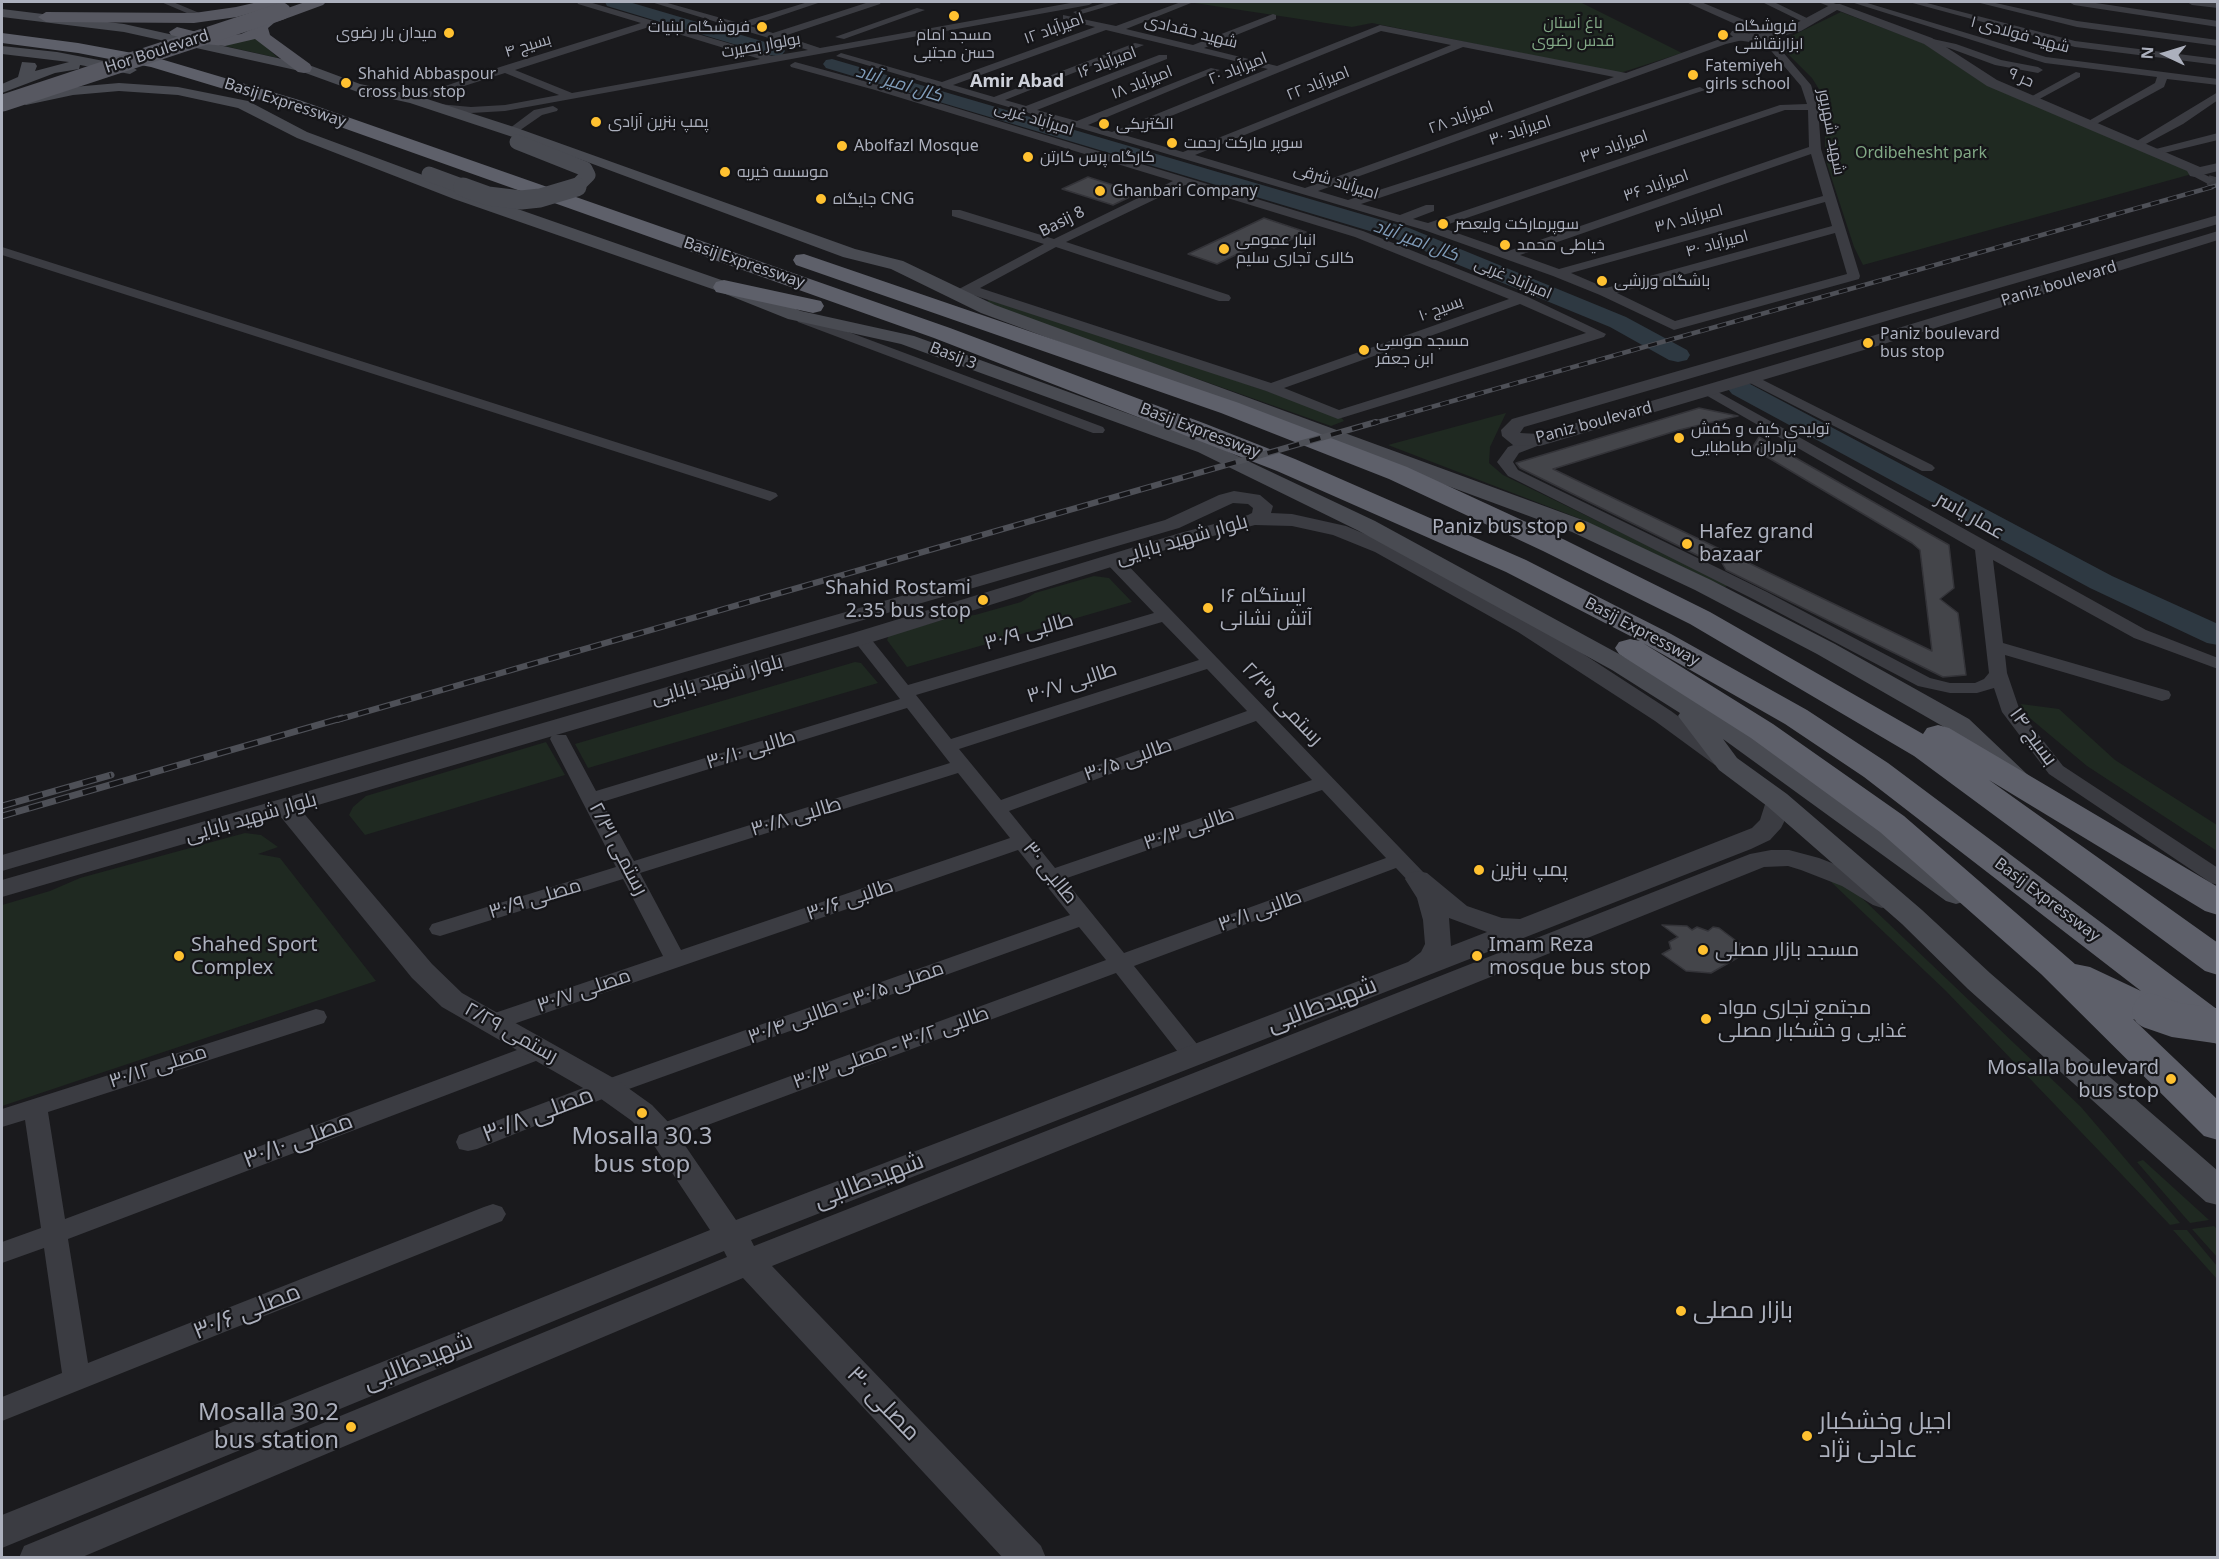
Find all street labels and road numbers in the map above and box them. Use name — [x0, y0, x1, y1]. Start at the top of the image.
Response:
street label: امیرآباد ۱۲ — [1021, 9, 1087, 49]
street label: شهید حقدادی — [1142, 11, 1240, 53]
street label: شهید فولادی ۱ — [1968, 13, 2072, 57]
street label: Hor Boulevard — [103, 26, 211, 78]
street label: بسیج ۴ — [502, 30, 554, 62]
street label: بولوار بصیرت — [720, 30, 802, 62]
street label: امیرآباد ۱۶ — [1075, 43, 1139, 83]
street label: امیرآباد ۲۰ — [1206, 49, 1270, 89]
street label: امیرآباد ۱۸ — [1109, 62, 1175, 104]
street label: امیرآباد ۲۲ — [1284, 63, 1352, 105]
street label: حر ۹ — [2005, 64, 2037, 92]
street label: Basij Expressway — [222, 74, 348, 132]
street label: شهید شهریور — [1813, 87, 1849, 177]
street label: امیرآباد ۲۸ — [1426, 97, 1496, 139]
street label: امیرآباد غربی — [992, 98, 1076, 140]
street label: امیرآباد ۳۰ — [1487, 112, 1553, 150]
street label: امیرآباد ۳۴ — [1577, 126, 1651, 168]
street label: امیرآباد شرقی — [1291, 160, 1381, 204]
street label: امیرآباد ۳۶ — [1621, 166, 1691, 206]
street label: امیرآباد ۳۸ — [1653, 201, 1725, 237]
street label: Basij 8 — [1036, 202, 1088, 242]
street label: امیرآباد ۴۰ — [1684, 226, 1750, 262]
street label: Basij Expressway — [681, 233, 807, 293]
street label: امیرآباد غربی — [1472, 254, 1554, 304]
street label: Paniz boulevard — [1999, 257, 2119, 311]
street label: بسیج ۱۰ — [1416, 292, 1466, 326]
street label: Basij 3 — [927, 338, 979, 374]
street label: Paniz boulevard — [1534, 398, 1654, 448]
street label: Basij Expressway — [1137, 399, 1263, 463]
street label: عمار یاسر — [1931, 487, 2009, 545]
street label: بلوار شهید بابایی — [1113, 510, 1251, 570]
street label: Basij Expressway — [1581, 594, 1703, 670]
street label: طالبی ۳۰/۹ — [982, 608, 1076, 656]
street label: بلوار شهید بابایی — [648, 650, 786, 710]
street label: طالبی ۳۰/۷ — [1024, 657, 1120, 709]
street label: رستمی ۲/۳۵ — [1236, 657, 1328, 751]
street label: بسیج ۱۴ — [2004, 703, 2062, 771]
street label: طالبی ۳۰/۱۰ — [703, 725, 799, 775]
street label: طالبی ۳۰/۵ — [1081, 733, 1175, 787]
street label: بلوار شهید بابایی — [182, 788, 320, 848]
street label: طالبی ۳۰/۸ — [748, 792, 844, 842]
street label: رستمی ۲/۳۱ — [584, 798, 652, 900]
street label: طالبی ۳۰/۳ — [1140, 802, 1238, 856]
street label: طالبی ۳۰ — [1018, 837, 1082, 909]
street label: Basij Expressway — [1991, 854, 2103, 946]
street label: مصلی ۳۰/۹ — [486, 874, 584, 924]
street label: طالبی ۳۰/۶ — [803, 874, 897, 926]
street label: طالبی ۳۰/۱ — [1215, 885, 1305, 937]
street label: مصلی ۳۰/۵ - طالبی ۳۰/۴ — [745, 956, 947, 1050]
street label: مصلی ۳۰/۷ — [534, 964, 634, 1018]
street label: شهیدطالبی — [1263, 971, 1381, 1039]
street label: رستمی ۲/۲۹ — [460, 998, 562, 1068]
street label: طالبی ۳۰/۲ - مصلی ۳۰/۳ — [790, 1001, 992, 1095]
street label: مصلی ۳۰/۱۲ — [106, 1040, 210, 1094]
street label: مصلی ۳۰/۸ — [478, 1081, 598, 1149]
street label: مصلی ۳۰/۱۰ — [239, 1107, 357, 1175]
street label: شهیدطالبی — [810, 1147, 928, 1215]
street label: مصلی ۳۰/۶ — [189, 1277, 305, 1347]
street label: شهیدطالبی — [359, 1327, 477, 1397]
street label: مصلی ۳۰ — [840, 1361, 926, 1447]

